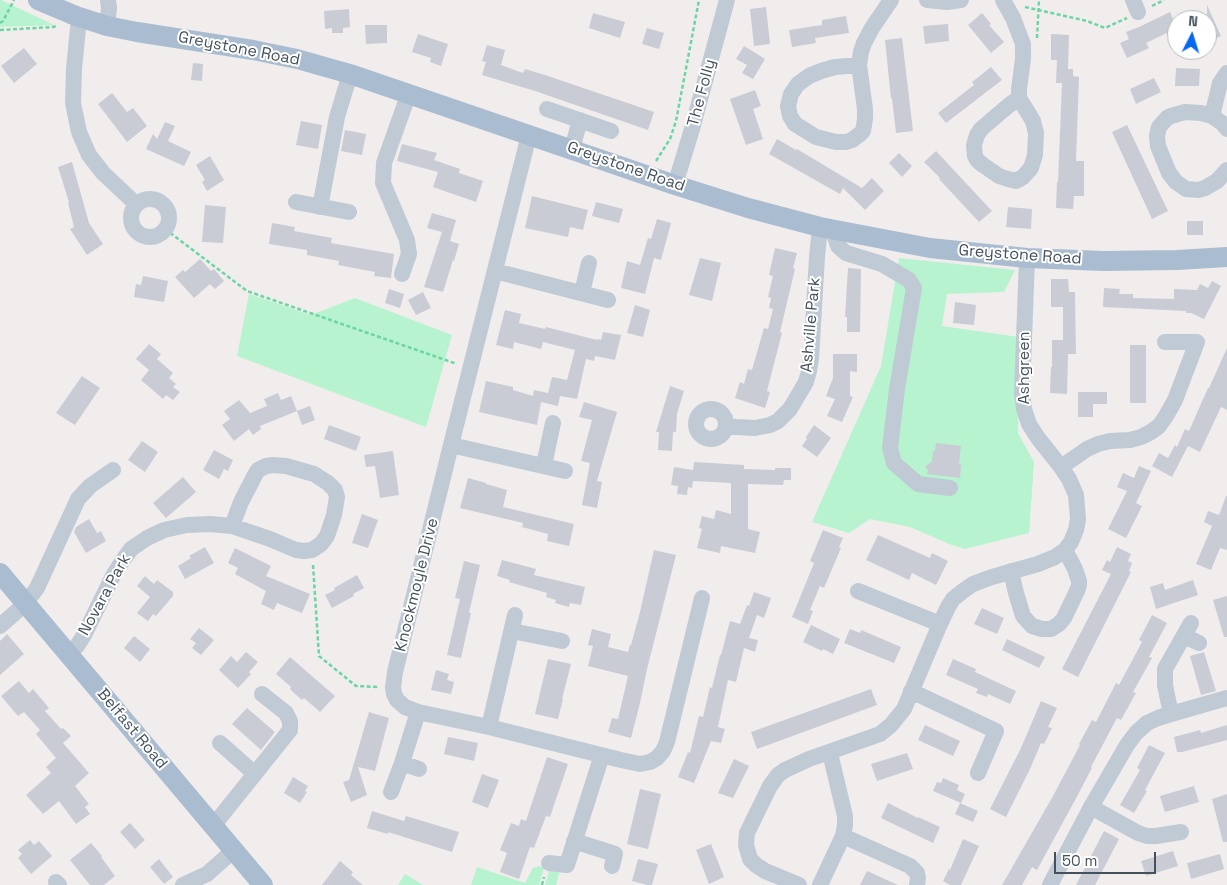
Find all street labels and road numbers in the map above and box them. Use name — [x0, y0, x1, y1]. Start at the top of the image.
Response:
street label: Greystone Road — [177, 28, 301, 70]
street label: The Folly — [684, 57, 720, 129]
street label: Greystone Road — [565, 138, 687, 196]
street label: Greystone Road — [958, 241, 1082, 269]
street label: Ashville Park — [797, 277, 825, 373]
street label: Ashgreen — [1015, 331, 1035, 405]
street label: Knockmoyle Drive — [391, 516, 443, 654]
street label: Novara Park — [75, 551, 135, 639]
street label: Belfast Road — [93, 685, 171, 773]

